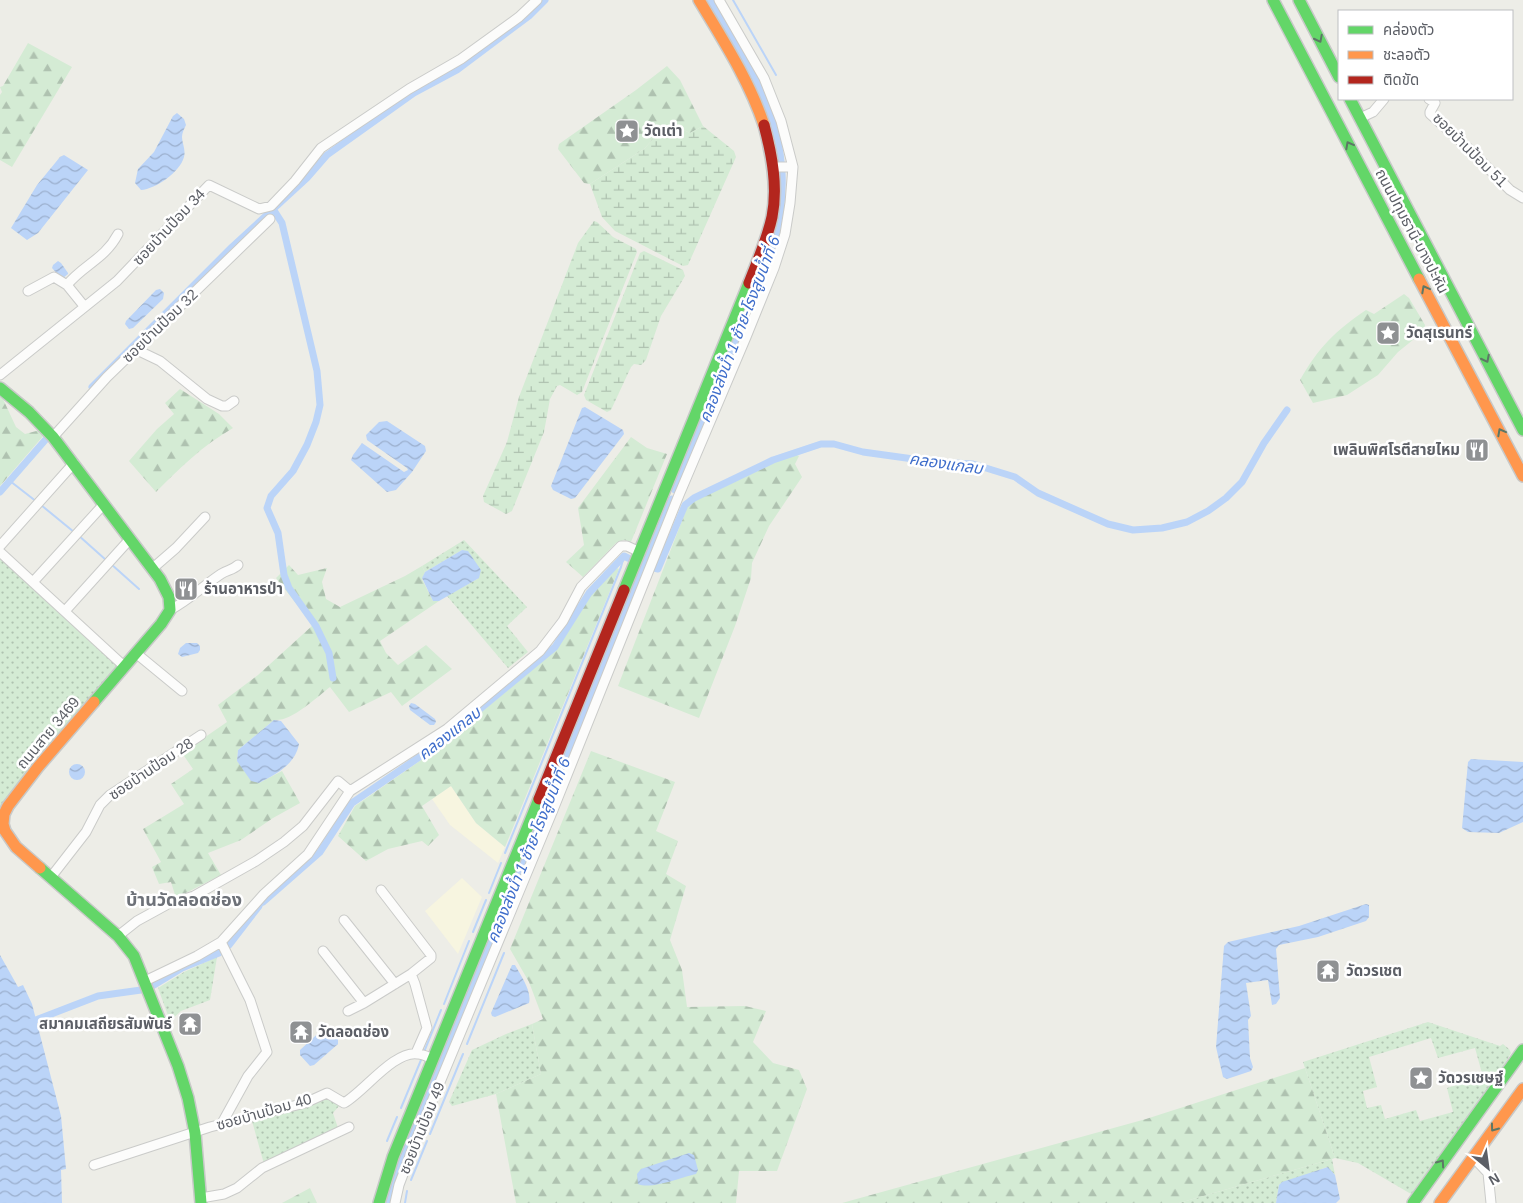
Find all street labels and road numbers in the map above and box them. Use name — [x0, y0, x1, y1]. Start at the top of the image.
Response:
street label: ซอยบ้านป้อม 51 — [1430, 109, 1511, 190]
street label: ถนนปทุมธานี-บางปะหัน — [1372, 166, 1452, 296]
street label: ซอยบ้านป้อม 34 — [129, 185, 208, 268]
street label: ซอยบ้านป้อม 32 — [119, 286, 201, 366]
street label: ถนนสาย 3469 — [13, 693, 83, 772]
street label: ซอยบ้านป้อม 28 — [105, 734, 196, 803]
street label: ซอยบ้านป้อม 49 — [395, 1079, 448, 1176]
street label: ซอยบ้านป้อม 40 — [214, 1090, 313, 1133]

